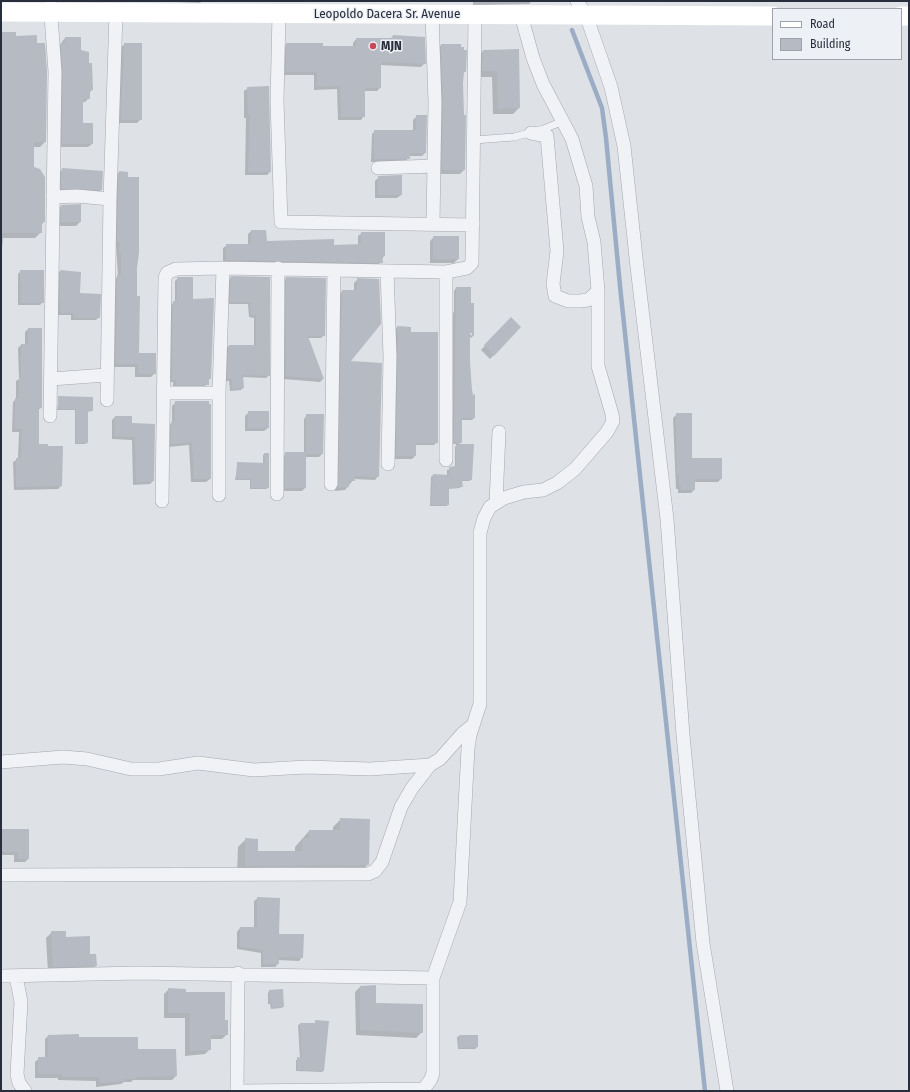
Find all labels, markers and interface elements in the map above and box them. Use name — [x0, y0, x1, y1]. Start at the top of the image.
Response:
street label: Leopoldo Dacera Sr. Avenue — [314, 6, 460, 22]
legend — [772, 8, 902, 60]
text: Road — [810, 17, 835, 31]
text: Building — [810, 37, 850, 51]
place label: MJN — [381, 38, 402, 54]
marker: MJN — [368, 41, 378, 51]

